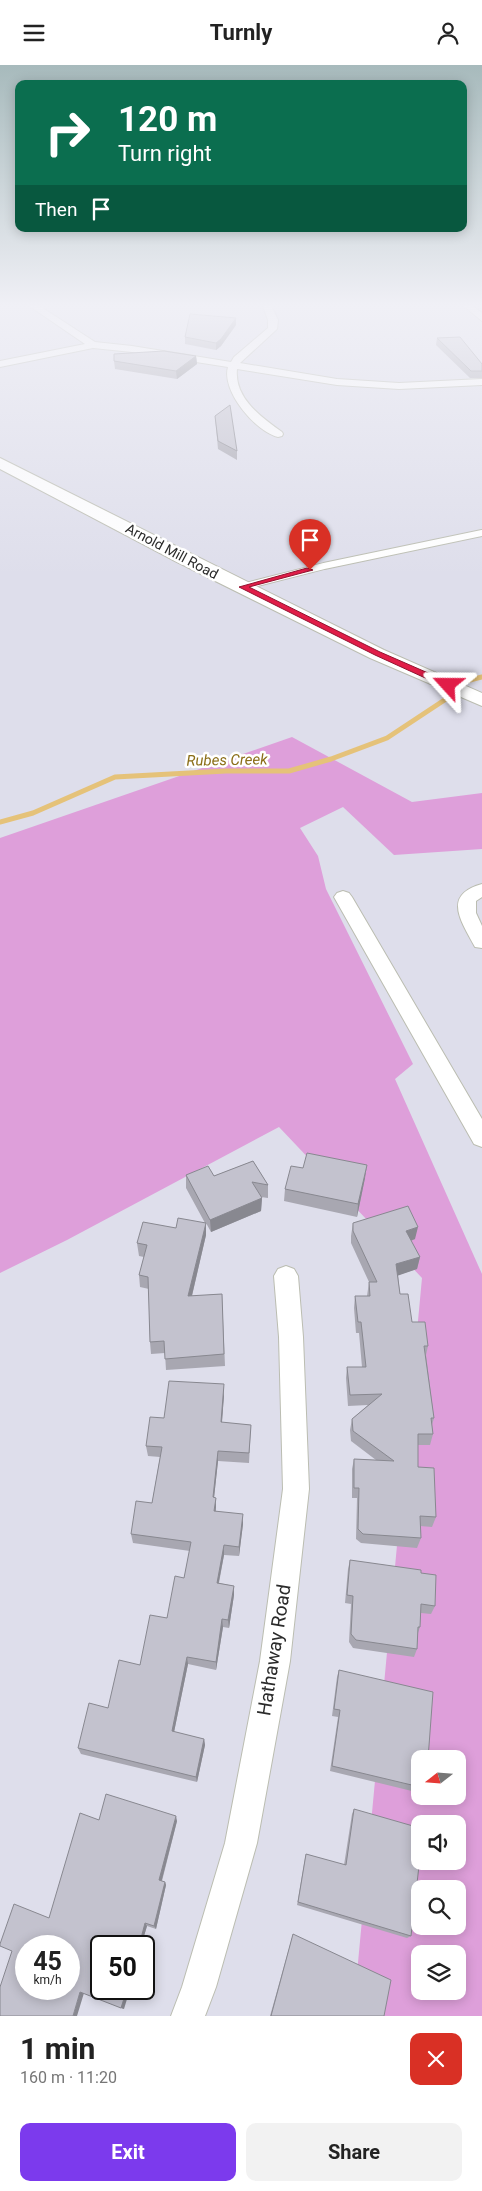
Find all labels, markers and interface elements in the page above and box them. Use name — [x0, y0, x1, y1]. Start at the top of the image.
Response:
icon: menu — [20, 19, 48, 47]
icon: person — [434, 19, 462, 47]
text: Turnly — [210, 20, 272, 45]
text: 120 m — [118, 99, 217, 140]
icon: right — [35, 100, 100, 165]
text: Turn right — [118, 141, 212, 166]
icon: arrive — [87, 195, 115, 223]
text: Then — [35, 198, 77, 221]
pin — [289, 519, 331, 570]
street label: Arnold Mill Road — [123, 520, 221, 582]
icon: arrive — [296, 526, 324, 554]
position arrow — [421, 658, 473, 710]
water label: Rubes Creek — [186, 750, 268, 770]
street label: Hathaway Road — [252, 1583, 296, 1717]
north arrow — [411, 1750, 466, 1805]
map controls — [411, 1750, 466, 2000]
button: sound — [411, 1815, 466, 1870]
button: search — [411, 1880, 466, 1935]
speed limit sign: 50 — [90, 1935, 155, 2000]
button: layers — [411, 1945, 466, 2000]
text: 45 — [33, 1947, 62, 1976]
text: km/h — [33, 1973, 62, 1987]
text: 1 min — [20, 2031, 95, 2066]
button: close — [410, 2033, 462, 2085]
text: 160 m · 11:20 — [20, 2068, 117, 2087]
button: Exit — [20, 2123, 236, 2181]
button: Share — [246, 2123, 462, 2181]

